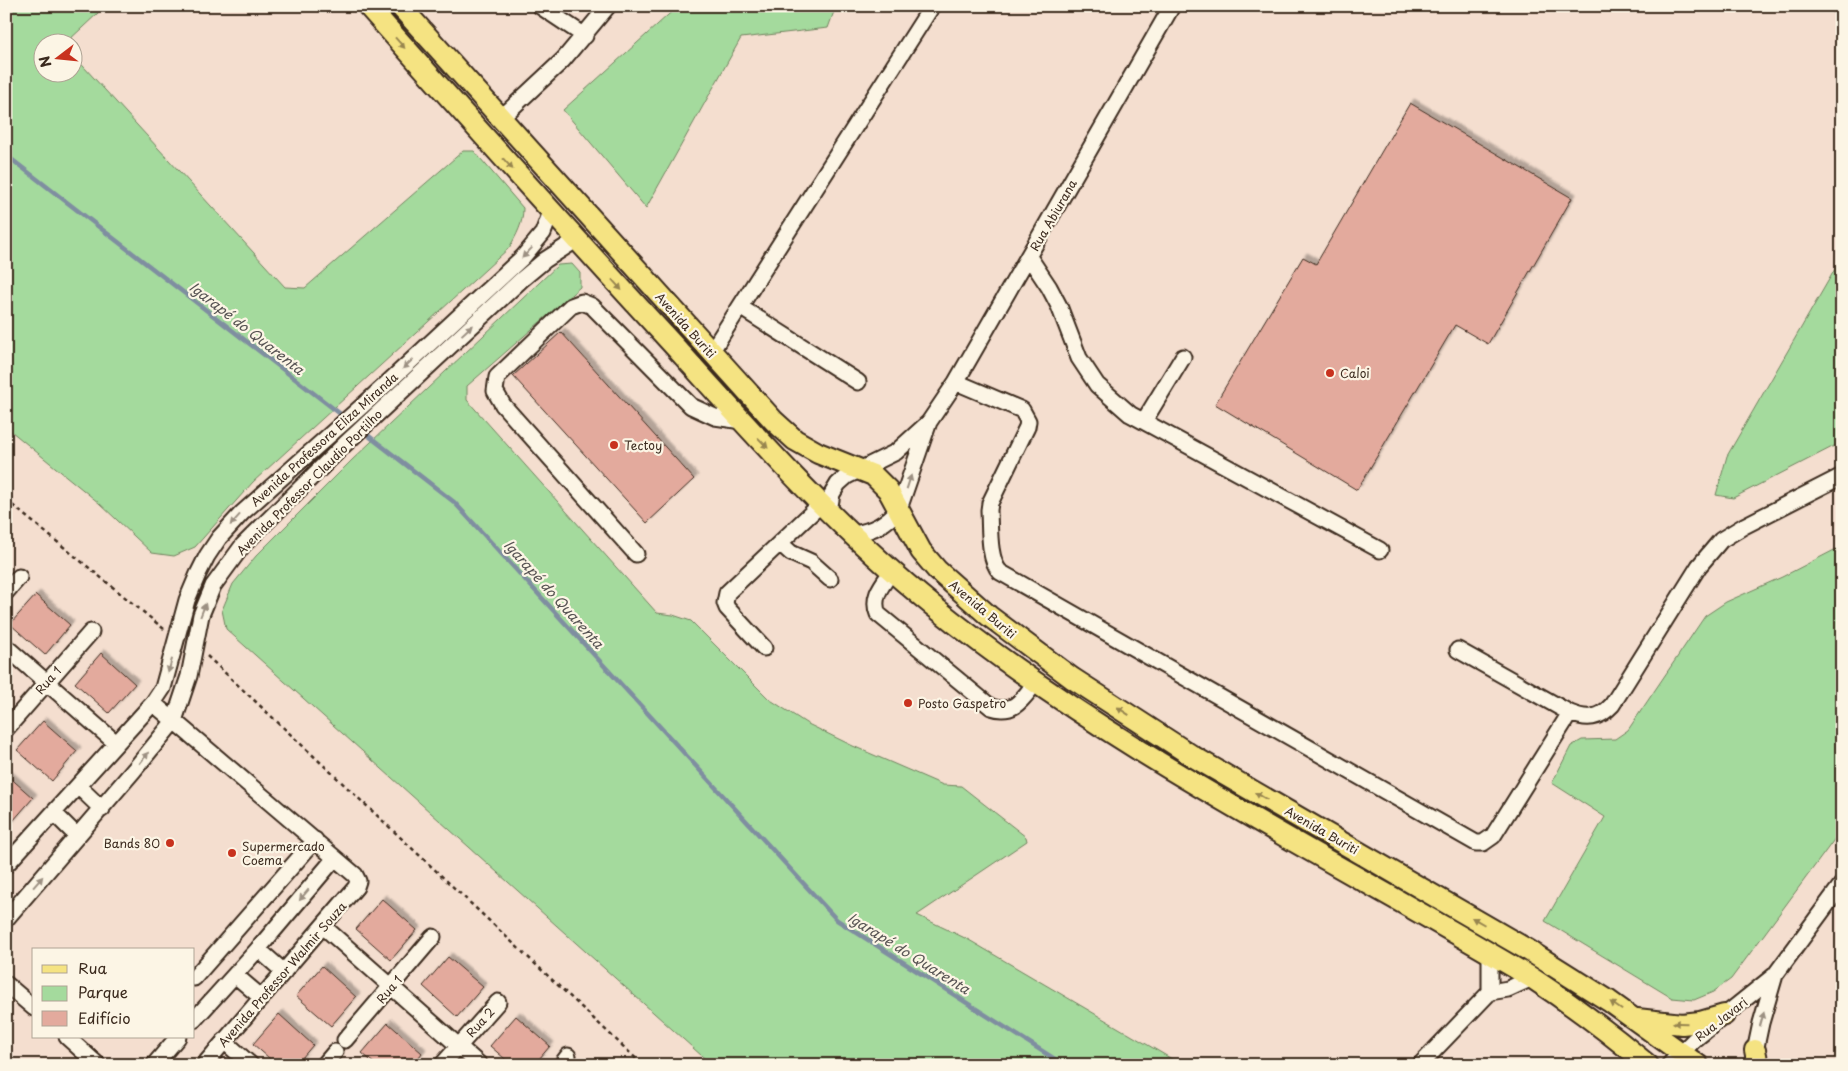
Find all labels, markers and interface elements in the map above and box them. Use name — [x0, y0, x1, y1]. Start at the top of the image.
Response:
north arrow — [32, 32, 82, 82]
one-way arrow — [395, 36, 406, 49]
text: N — [33, 53, 57, 70]
one-way arrow — [502, 158, 514, 170]
street label: Rua Abiurana — [1025, 175, 1081, 254]
one-way arrow — [521, 247, 533, 259]
water label: Igarapé do Quarenta — [185, 276, 310, 380]
one-way arrow — [611, 278, 623, 290]
street label: Avenida Buriti — [652, 288, 720, 362]
one-way arrow — [460, 324, 472, 336]
one-way arrow — [402, 358, 414, 370]
place label: Caloi — [1340, 364, 1370, 382]
street label: Avenida Professora Eliza Miranda — [246, 367, 402, 510]
marker: Caloi — [1324, 367, 1336, 379]
street label: Avenida Professor Claudio Portilho — [232, 405, 386, 559]
place label: Tectoy — [624, 436, 662, 454]
one-way arrow — [757, 436, 769, 448]
marker: Tectoy — [608, 439, 620, 451]
one-way arrow — [906, 474, 914, 489]
one-way arrow — [230, 513, 241, 526]
water label: Igarapé do Quarenta — [499, 535, 610, 654]
street label: Avenida Buriti — [946, 576, 1020, 642]
one-way arrow — [200, 603, 207, 618]
one-way arrow — [166, 658, 174, 673]
street label: Rua 1 — [31, 662, 65, 698]
place label: Posto Gaspetro — [918, 694, 1006, 712]
marker: Posto Gaspetro — [902, 697, 914, 709]
one-way arrow — [1116, 706, 1129, 716]
one-way arrow — [138, 752, 149, 765]
one-way arrow — [1255, 791, 1268, 800]
street label: Avenida Buriti — [1282, 802, 1362, 858]
place label: Bands 80 — [104, 834, 160, 852]
marker: Bands 80 — [164, 837, 176, 849]
place label: Supermercado Coema — [242, 837, 325, 869]
marker: Supermercado Coema — [226, 847, 238, 859]
one-way arrow — [32, 876, 44, 888]
one-way arrow — [298, 888, 309, 901]
street label: Avenida Professor Walmir Souza — [214, 897, 350, 1051]
water label: Igarapé do Quarenta — [844, 907, 975, 1000]
one-way arrow — [1471, 916, 1484, 925]
legend — [32, 948, 195, 1038]
text: Rua — [78, 956, 107, 979]
street label: Rua 1 — [372, 971, 406, 1007]
text: Parque — [78, 980, 128, 1003]
street label: Rua Javari — [1691, 993, 1751, 1045]
one-way arrow — [1609, 1001, 1623, 1011]
street label: Rua 2 — [462, 1003, 498, 1041]
text: Edifício — [78, 1006, 131, 1029]
one-way arrow — [1758, 1012, 1766, 1027]
one-way arrow — [1672, 1019, 1688, 1027]

